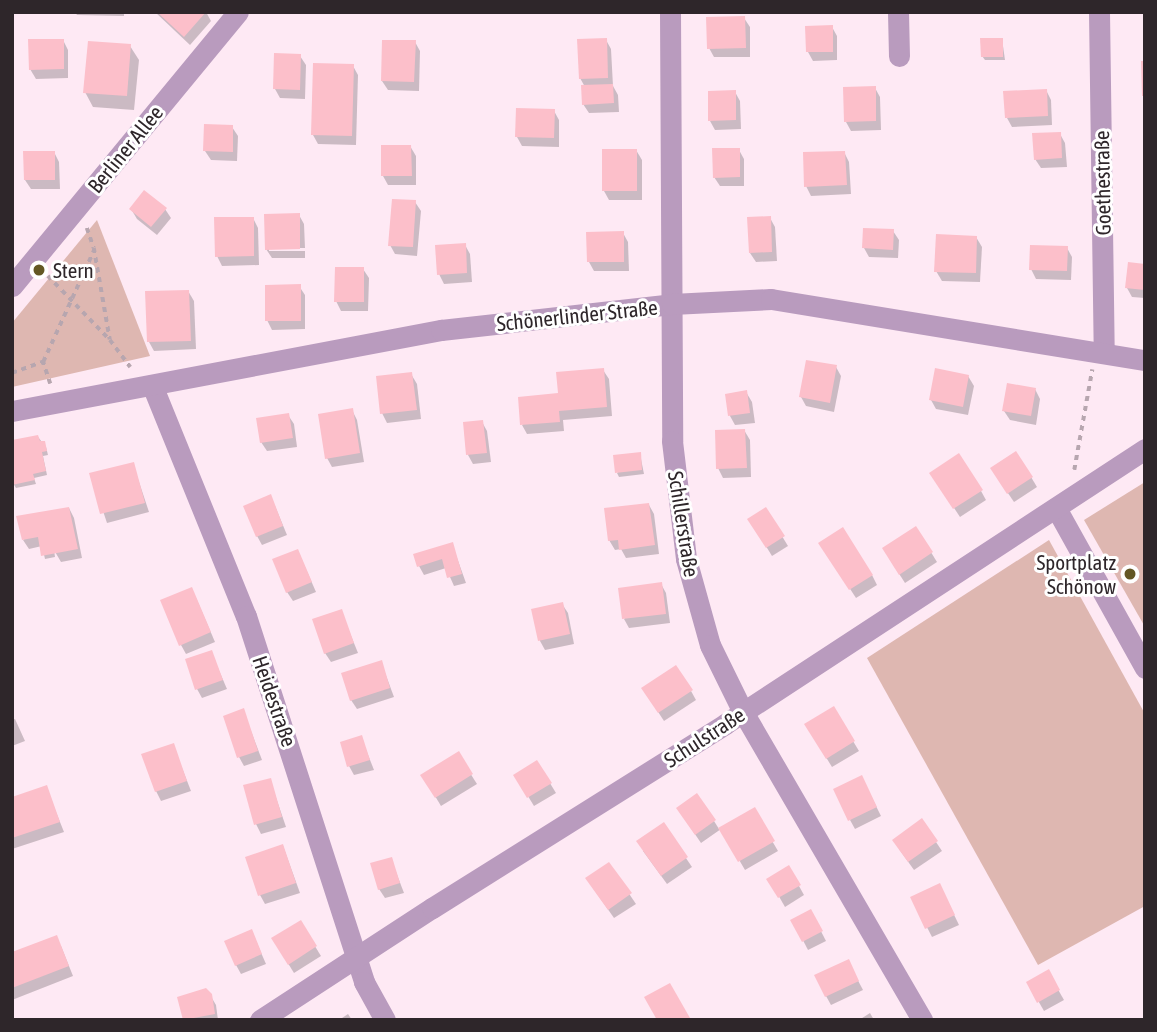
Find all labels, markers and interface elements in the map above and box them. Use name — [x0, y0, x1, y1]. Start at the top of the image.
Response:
street label: Berliner Allee — [82, 100, 168, 198]
street label: Goethestraße — [1088, 130, 1116, 236]
place label: Stern — [53, 257, 94, 283]
marker: Stern — [31, 262, 47, 278]
street label: Schönerlinder Straße — [495, 294, 659, 336]
street label: Schillerstraße — [663, 469, 705, 579]
place label: Sportplatz Schönow — [1036, 549, 1116, 599]
marker: Sportplatz Schönow — [1122, 566, 1138, 582]
street label: Heidestraße — [248, 652, 302, 750]
street label: Schulstraße — [659, 702, 749, 772]

